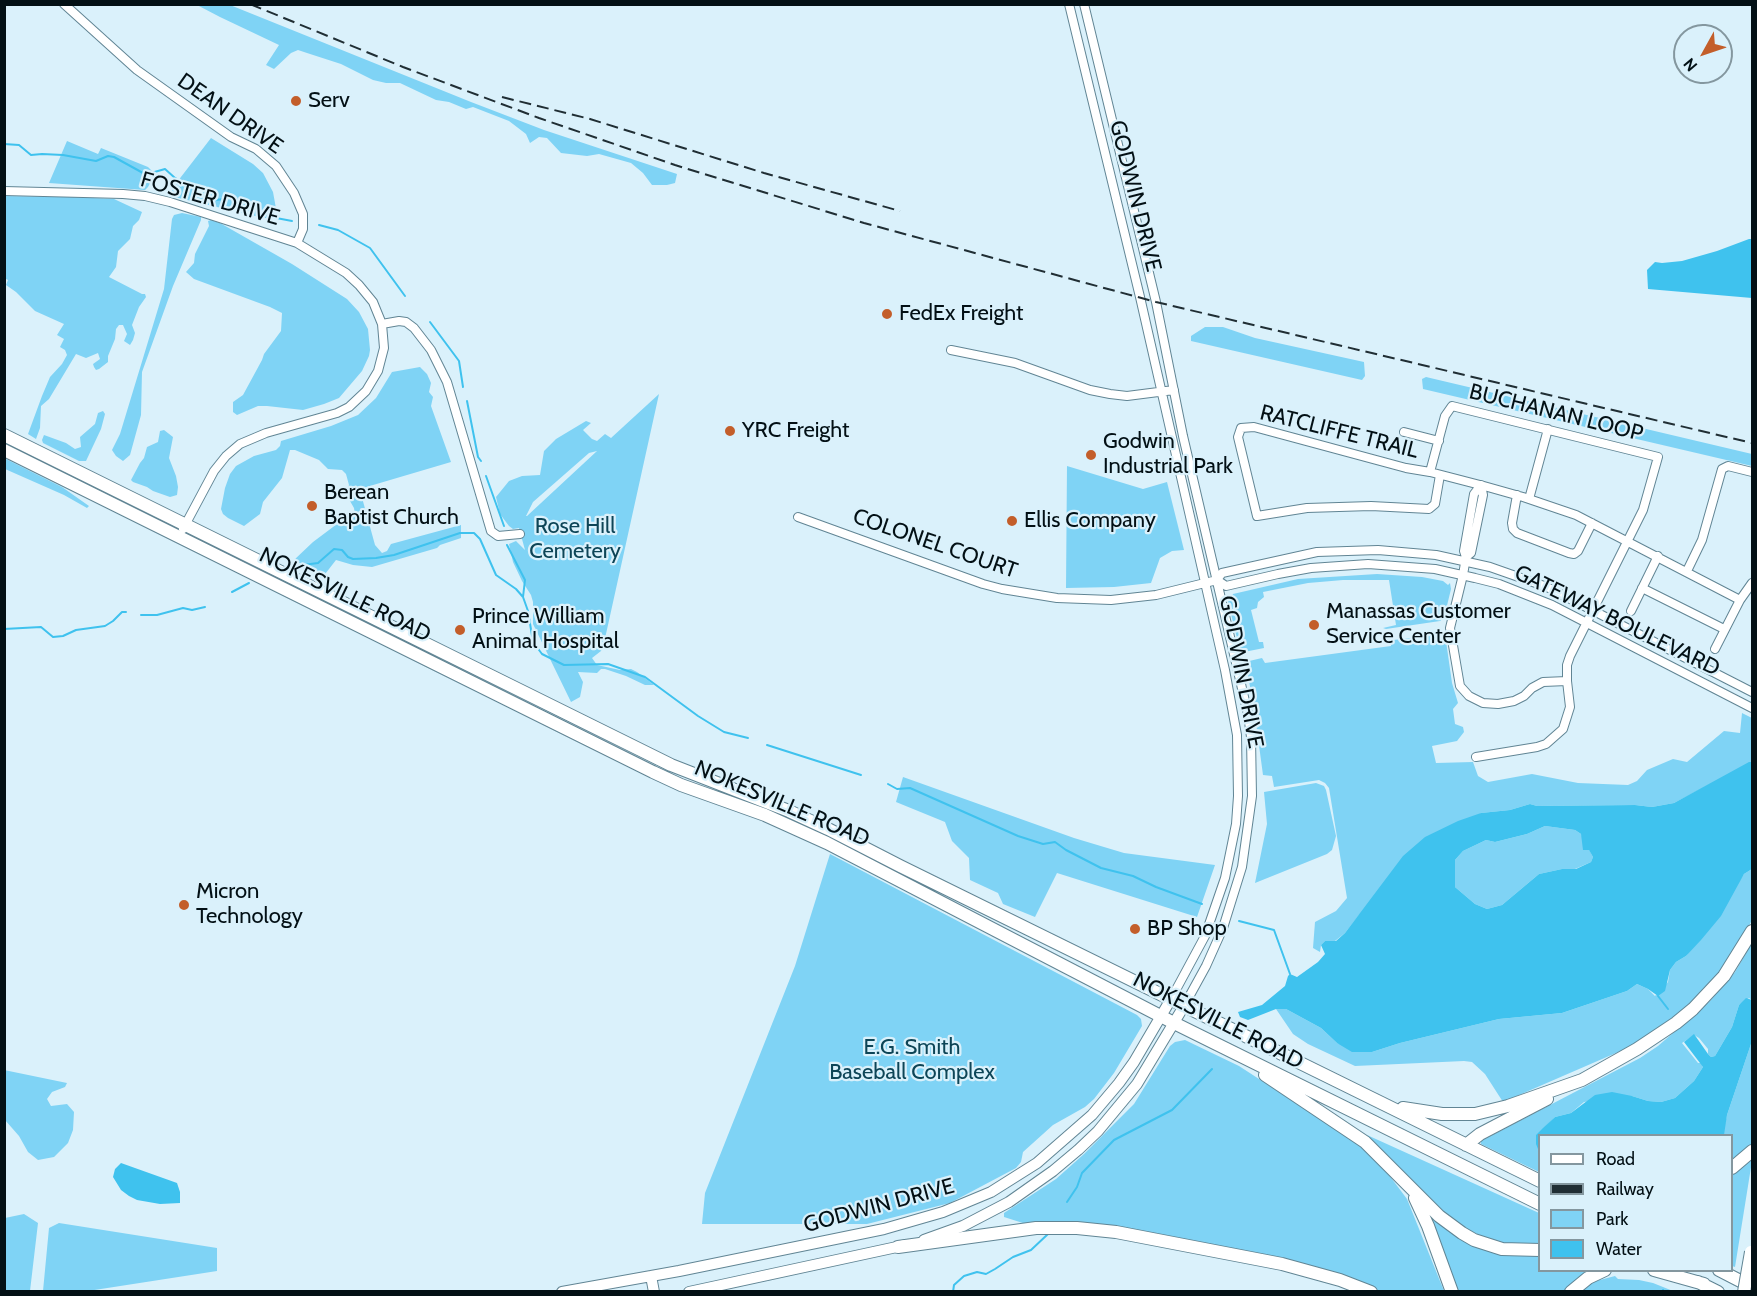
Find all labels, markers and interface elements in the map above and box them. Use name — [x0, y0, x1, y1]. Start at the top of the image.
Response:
north arrow — [1673, 24, 1733, 84]
text: N — [1679, 54, 1701, 75]
street label: DEAN DRIVE — [172, 68, 288, 160]
place label: Serv — [308, 88, 350, 114]
marker: Serv — [289, 94, 303, 108]
street label: GODWIN DRIVE — [1103, 118, 1167, 274]
street label: FOSTER DRIVE — [137, 167, 283, 231]
place label: FedEx Freight — [899, 301, 1023, 327]
marker: FedEx Freight — [880, 307, 894, 321]
street label: BUCHANAN LOOP — [1466, 379, 1646, 447]
street label: RATCLIFFE TRAIL — [1257, 400, 1421, 464]
place label: YRC Freight — [742, 418, 849, 444]
marker: YRC Freight — [723, 424, 737, 438]
place label: Godwin Industrial Park — [1103, 429, 1233, 481]
marker: Godwin Industrial Park — [1084, 448, 1098, 462]
place label: Berean Baptist Church — [324, 480, 459, 532]
marker: Berean Baptist Church — [305, 499, 319, 513]
street label: COLONEL COURT — [849, 504, 1021, 584]
place label: Ellis Company — [1024, 508, 1156, 534]
park label: Rose Hill Cemetery — [529, 514, 621, 566]
marker: Ellis Company — [1005, 514, 1019, 528]
street label: NOKESVILLE ROAD — [255, 542, 435, 648]
street label: GATEWAY BOULEVARD — [1510, 560, 1724, 682]
street label: GODWIN DRIVE — [1213, 593, 1269, 751]
place label: Manassas Customer Service Center — [1326, 599, 1511, 650]
place label: Prince William Animal Hospital — [472, 604, 619, 656]
marker: Manassas Customer Service Center — [1307, 618, 1321, 632]
marker: Prince William Animal Hospital — [453, 623, 467, 637]
street label: NOKESVILLE ROAD — [690, 755, 874, 853]
place label: Micron Technology — [196, 879, 303, 930]
marker: Micron Technology — [177, 898, 191, 912]
place label: BP Shop — [1147, 916, 1227, 942]
marker: BP Shop — [1128, 922, 1142, 936]
street label: NOKESVILLE ROAD — [1128, 967, 1308, 1075]
park label: E.G. Smith Baseball Complex — [829, 1035, 995, 1086]
legend — [1538, 1134, 1733, 1272]
text: Road — [1596, 1148, 1635, 1170]
street label: GODWIN DRIVE — [801, 1173, 957, 1239]
text: Railway — [1596, 1178, 1654, 1200]
text: Park — [1596, 1208, 1628, 1230]
text: Water — [1596, 1238, 1642, 1260]

